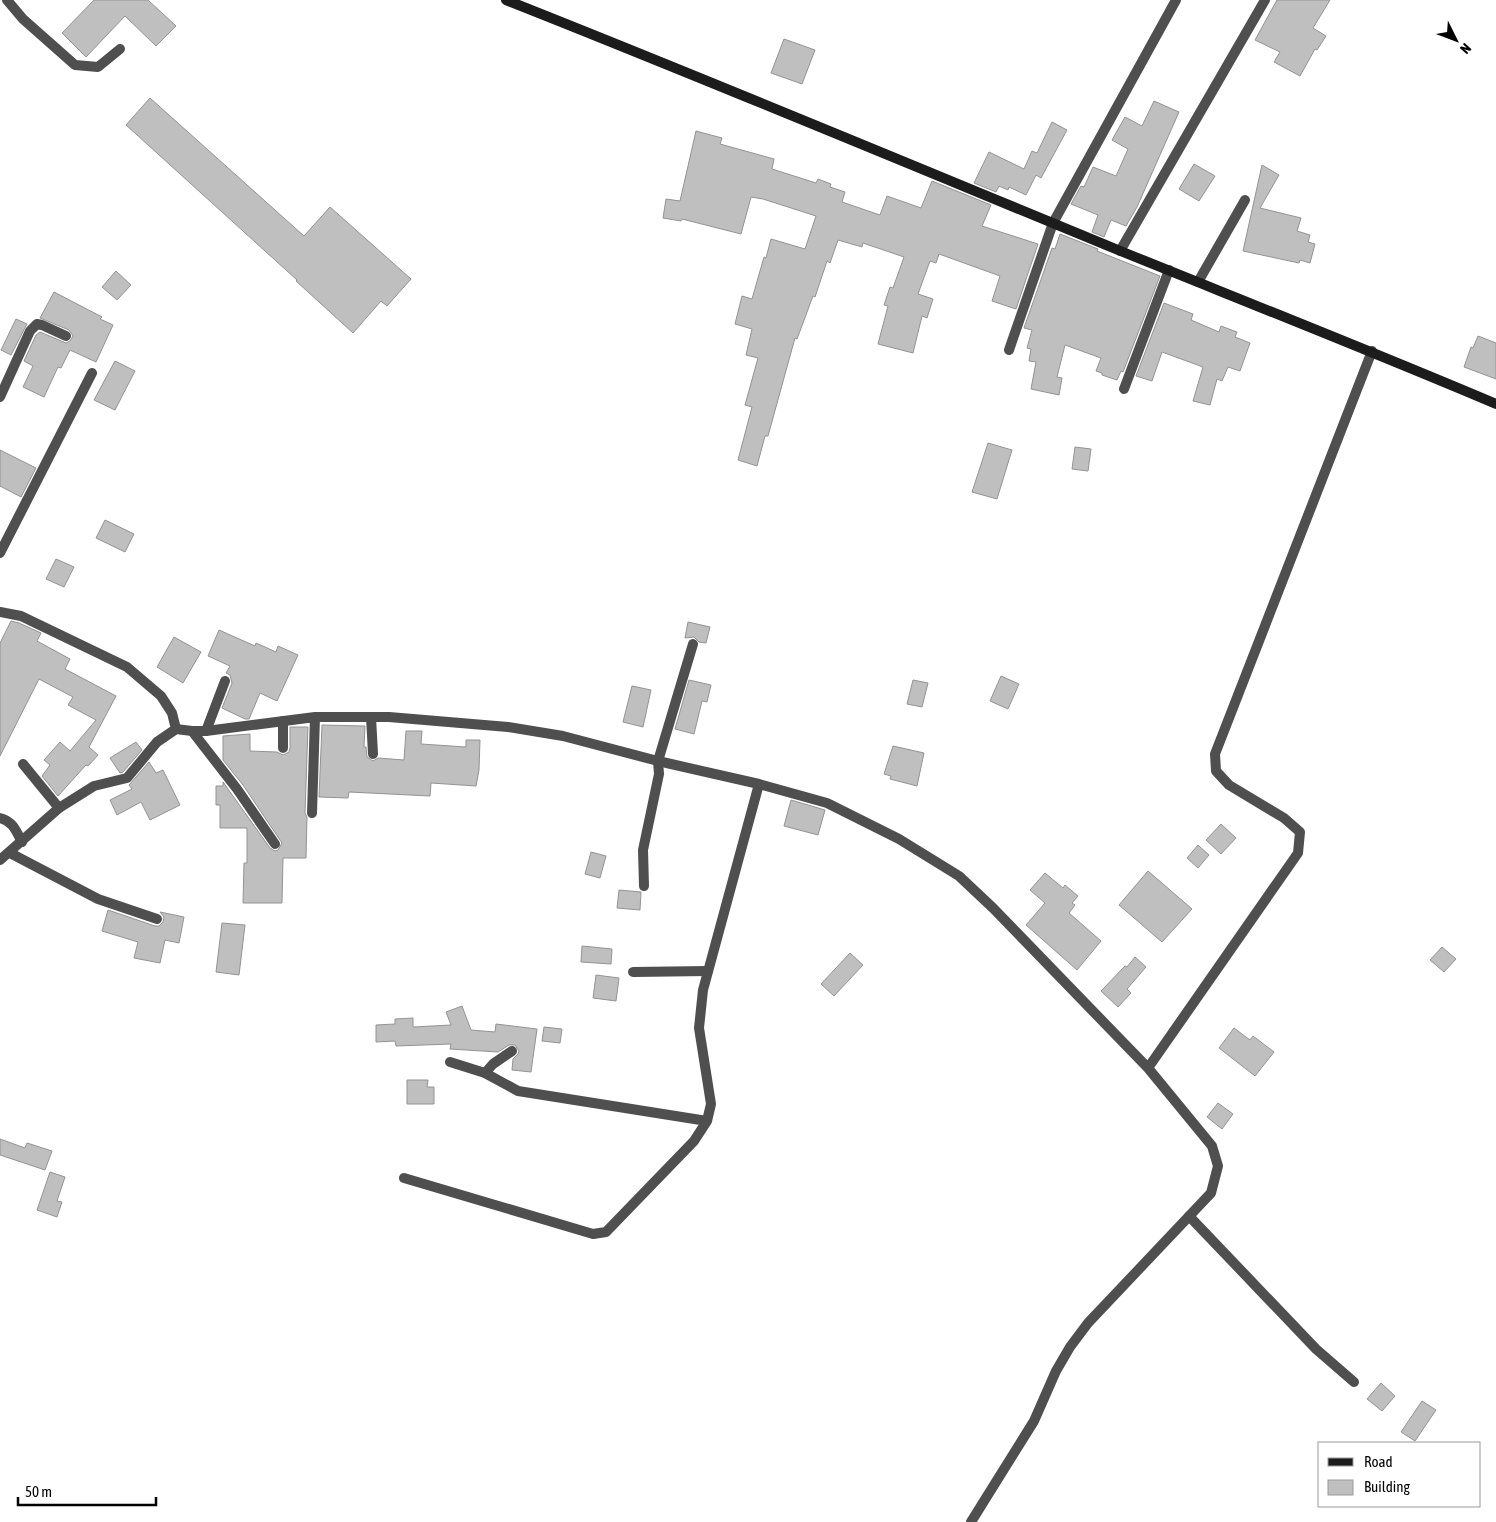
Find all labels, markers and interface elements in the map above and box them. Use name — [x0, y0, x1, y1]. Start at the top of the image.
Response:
north arrow — [1431, 15, 1481, 65]
text: N — [1457, 40, 1474, 57]
legend — [1318, 1442, 1481, 1507]
text: Road — [1364, 1453, 1393, 1470]
scale bar — [18, 1474, 155, 1506]
text: Building — [1364, 1478, 1410, 1495]
text: 50 m — [25, 1483, 52, 1500]

